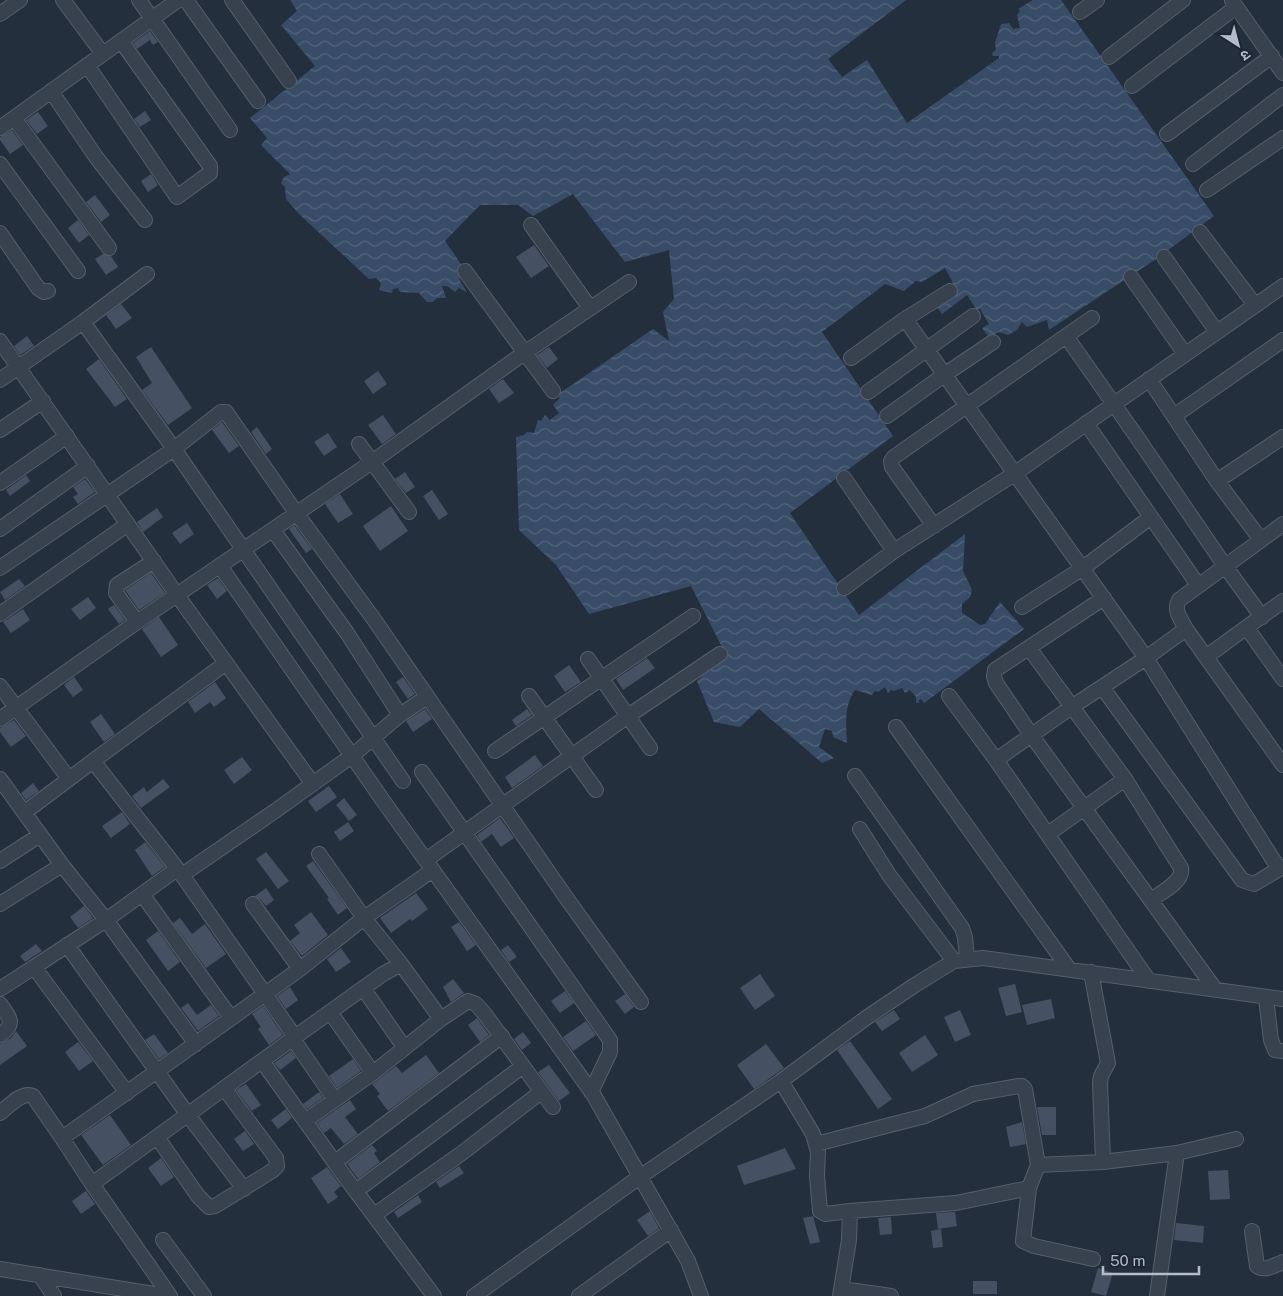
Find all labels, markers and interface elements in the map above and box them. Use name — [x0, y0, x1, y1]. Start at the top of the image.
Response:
north arrow — [1213, 20, 1263, 70]
text: उ — [1237, 47, 1254, 65]
scale bar — [1103, 1244, 1199, 1276]
text: 50 m — [1110, 1252, 1145, 1269]

